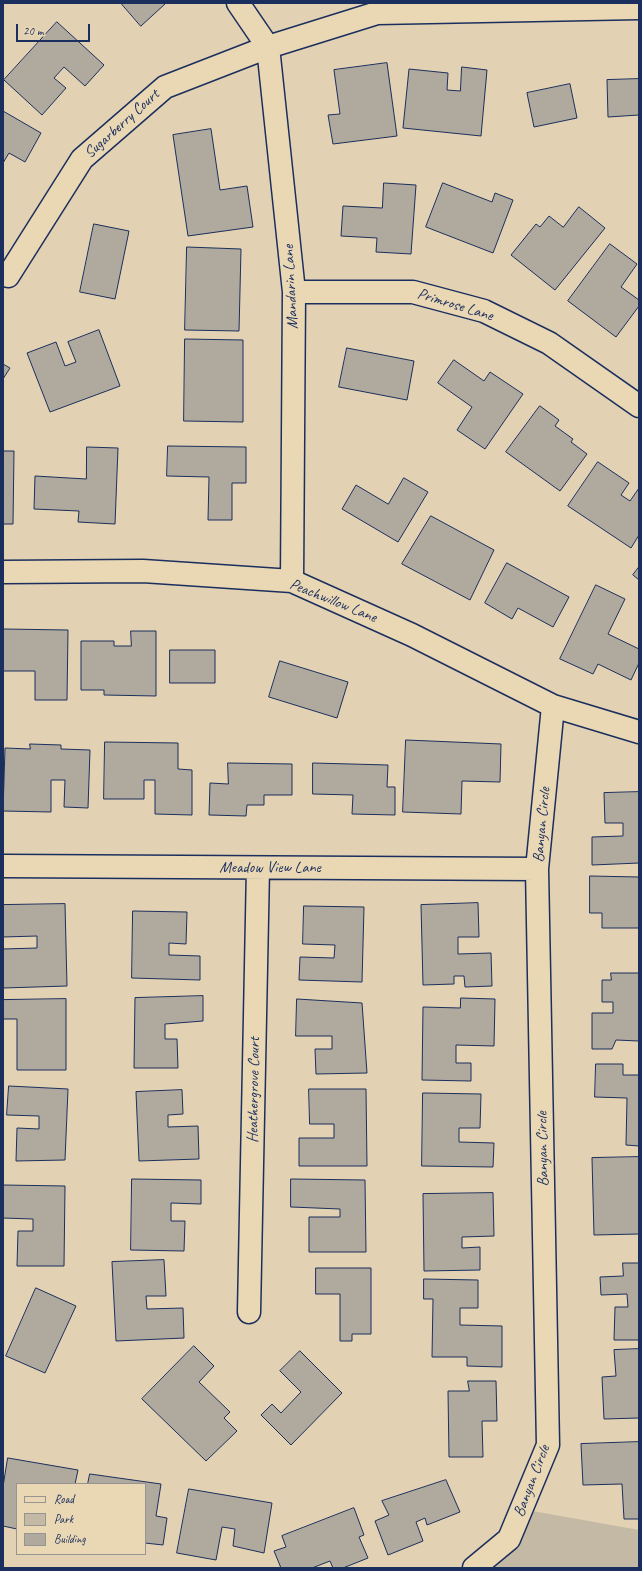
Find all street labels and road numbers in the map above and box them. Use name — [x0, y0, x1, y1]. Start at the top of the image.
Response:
street label: Sugarberry Court — [80, 85, 164, 163]
street label: Mandarin Lane — [279, 244, 303, 330]
street label: Primrose Lane — [415, 284, 495, 326]
street label: Peachwillow Lane — [287, 575, 379, 627]
street label: Banyan Circle — [529, 787, 555, 863]
street label: Meadow View Lane — [219, 858, 321, 878]
street label: Heathergrove Court — [243, 1037, 265, 1143]
street label: Banyan Circle — [533, 1111, 553, 1187]
street label: Banyan Circle — [510, 1442, 554, 1520]

